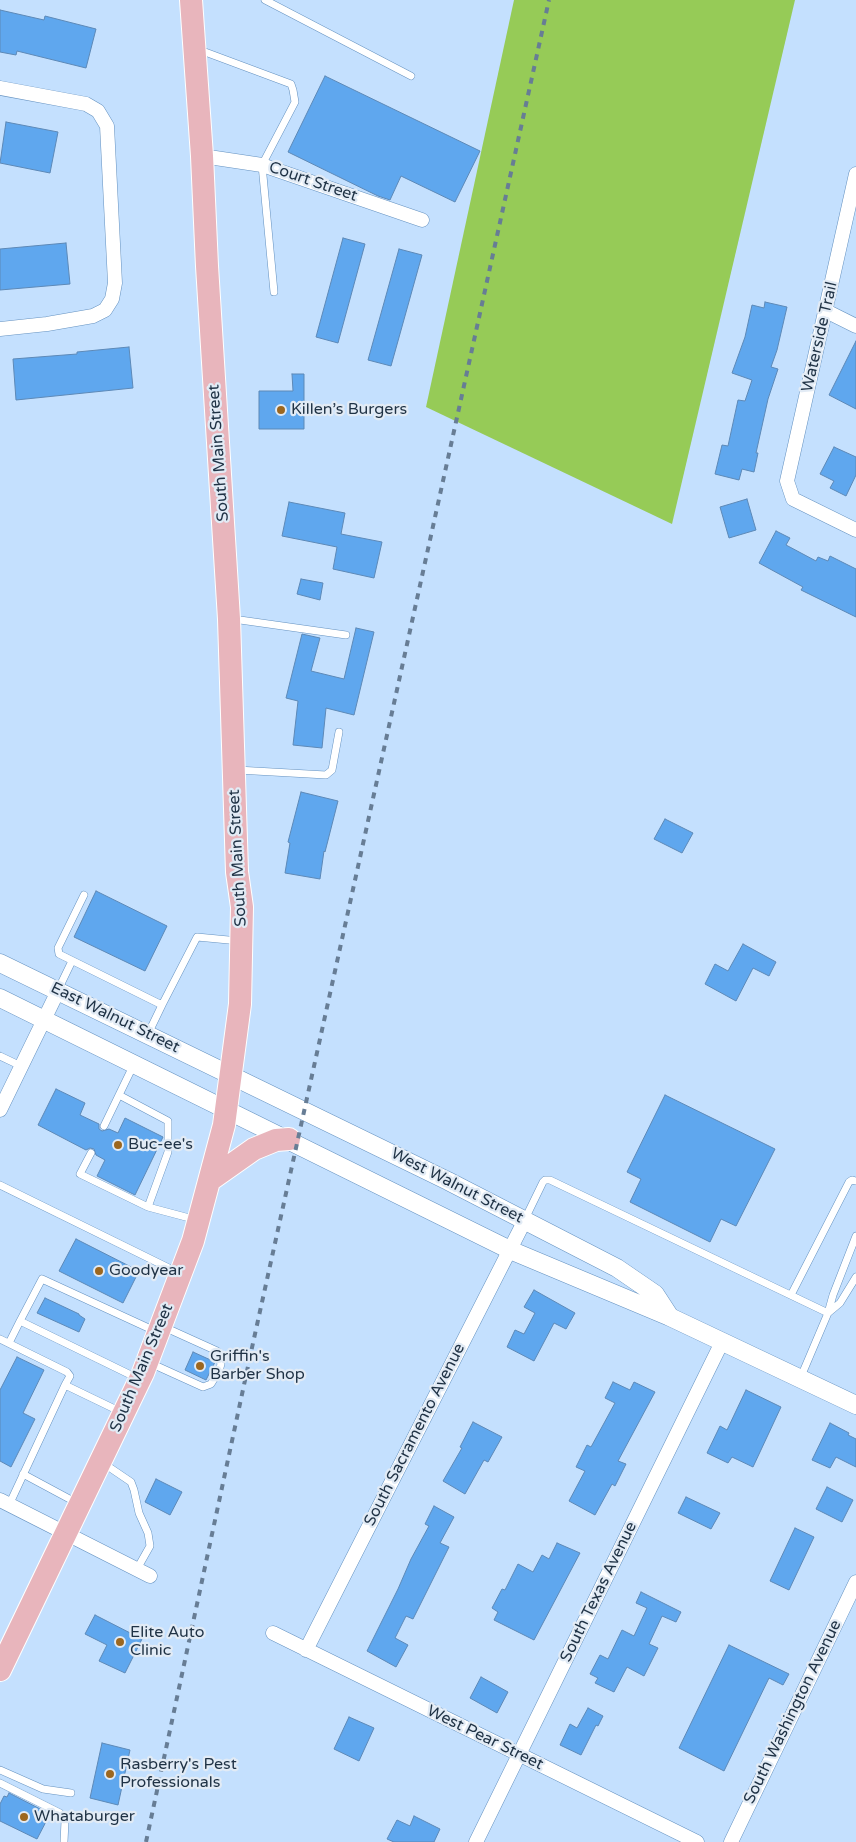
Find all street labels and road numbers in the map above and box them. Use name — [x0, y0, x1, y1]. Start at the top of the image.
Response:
street label: Court Street — [266, 158, 360, 206]
street label: Waterside Trail — [798, 280, 842, 394]
street label: South Main Street — [205, 384, 233, 522]
street label: South Main Street — [225, 789, 251, 927]
street label: East Walnut Street — [47, 978, 183, 1058]
street label: West Walnut Street — [387, 1144, 527, 1228]
street label: South Main Street — [106, 1301, 178, 1435]
street label: South Sacramento Avenue — [361, 1341, 469, 1529]
street label: South Texas Avenue — [557, 1519, 641, 1665]
street label: South Washington Avenue — [740, 1617, 846, 1807]
street label: West Pear Street — [424, 1702, 546, 1774]

